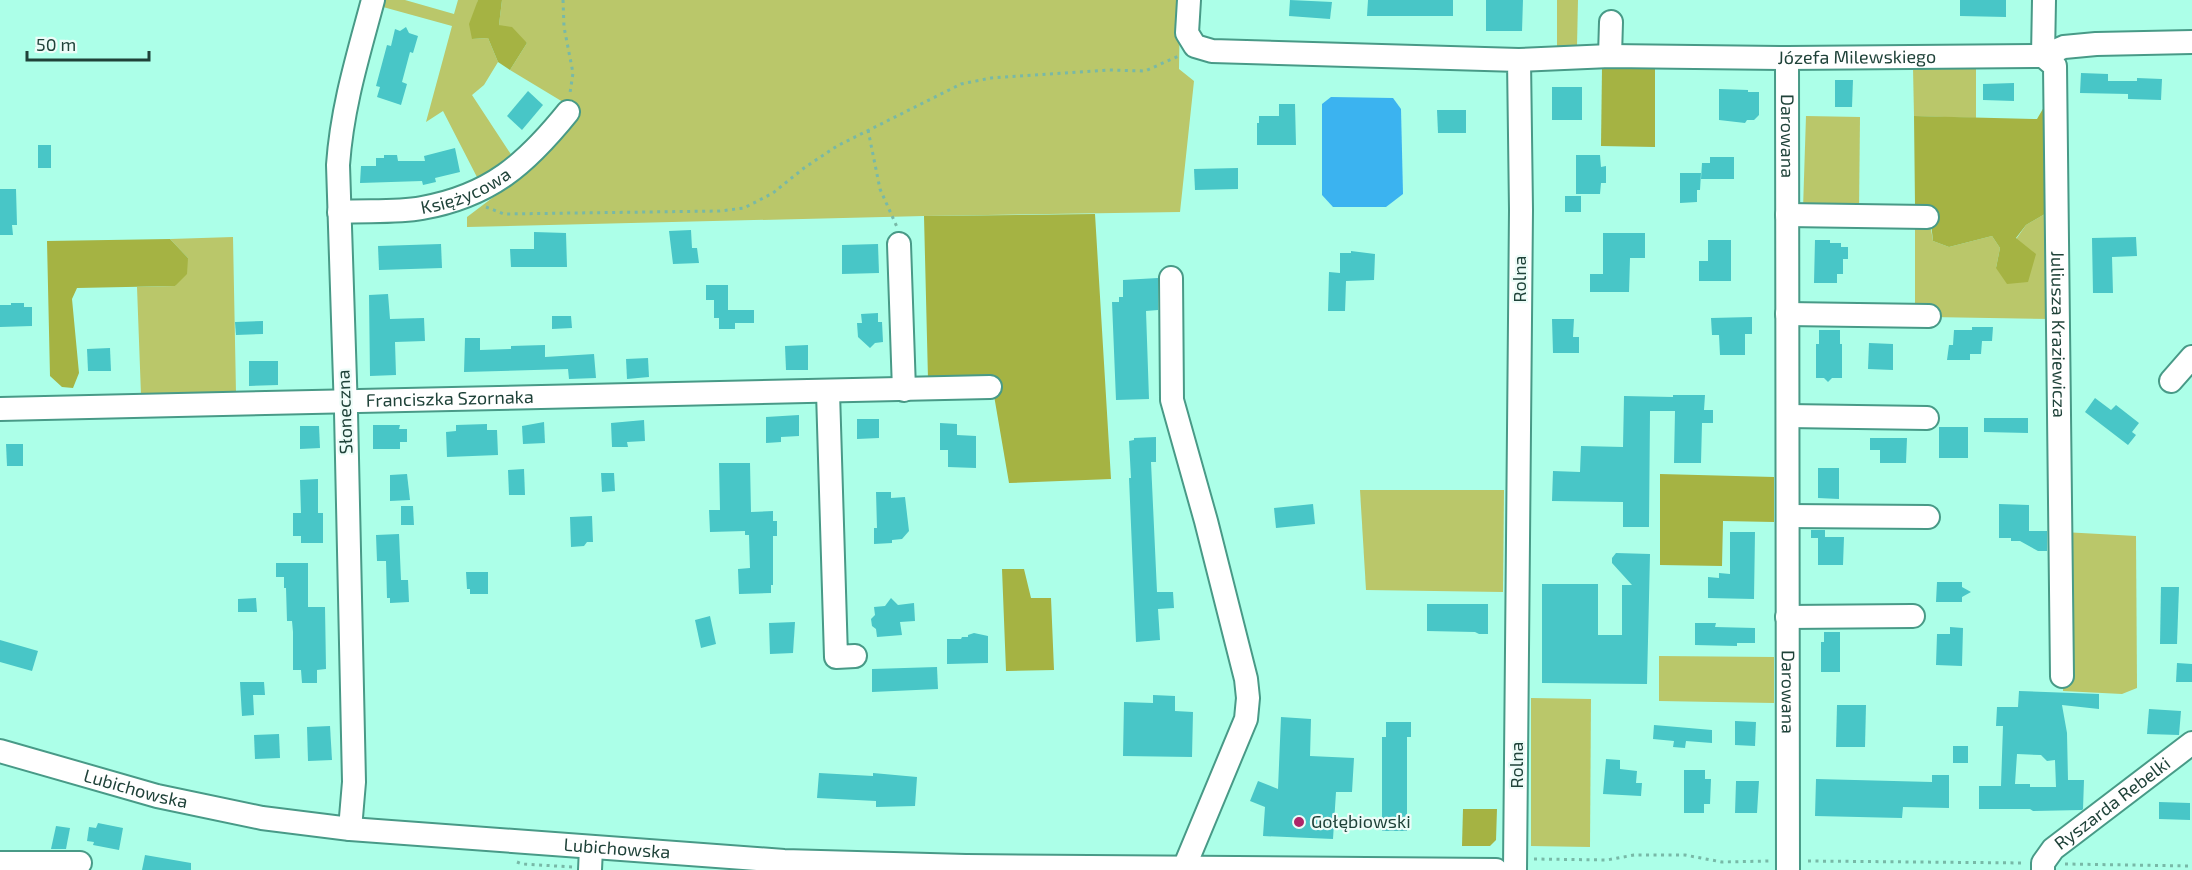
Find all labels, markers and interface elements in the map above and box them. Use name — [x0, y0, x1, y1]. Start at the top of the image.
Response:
scale bar — [27, 24, 148, 62]
text: 50 m — [36, 33, 76, 55]
street label: Józefa Milewskiego — [1777, 45, 1936, 68]
street label: Darowana — [1777, 94, 1799, 178]
street label: Księżycowa — [419, 162, 515, 218]
street label: Juliusza Kraziewicza — [2047, 251, 2071, 418]
street label: Rolna — [1508, 256, 1530, 302]
street label: Słoneczna — [332, 369, 356, 455]
street label: Franciszka Szornaka — [366, 385, 534, 411]
street label: Darowana — [1778, 650, 1800, 734]
street label: Rolna — [1505, 742, 1527, 788]
street label: Ryszarda Rebelki — [2050, 752, 2174, 854]
street label: Lubichowska — [81, 764, 190, 812]
place label: Gołębiowski — [1311, 810, 1411, 832]
marker: Gołębiowski — [1292, 815, 1306, 829]
street label: Lubichowska — [563, 833, 671, 863]

